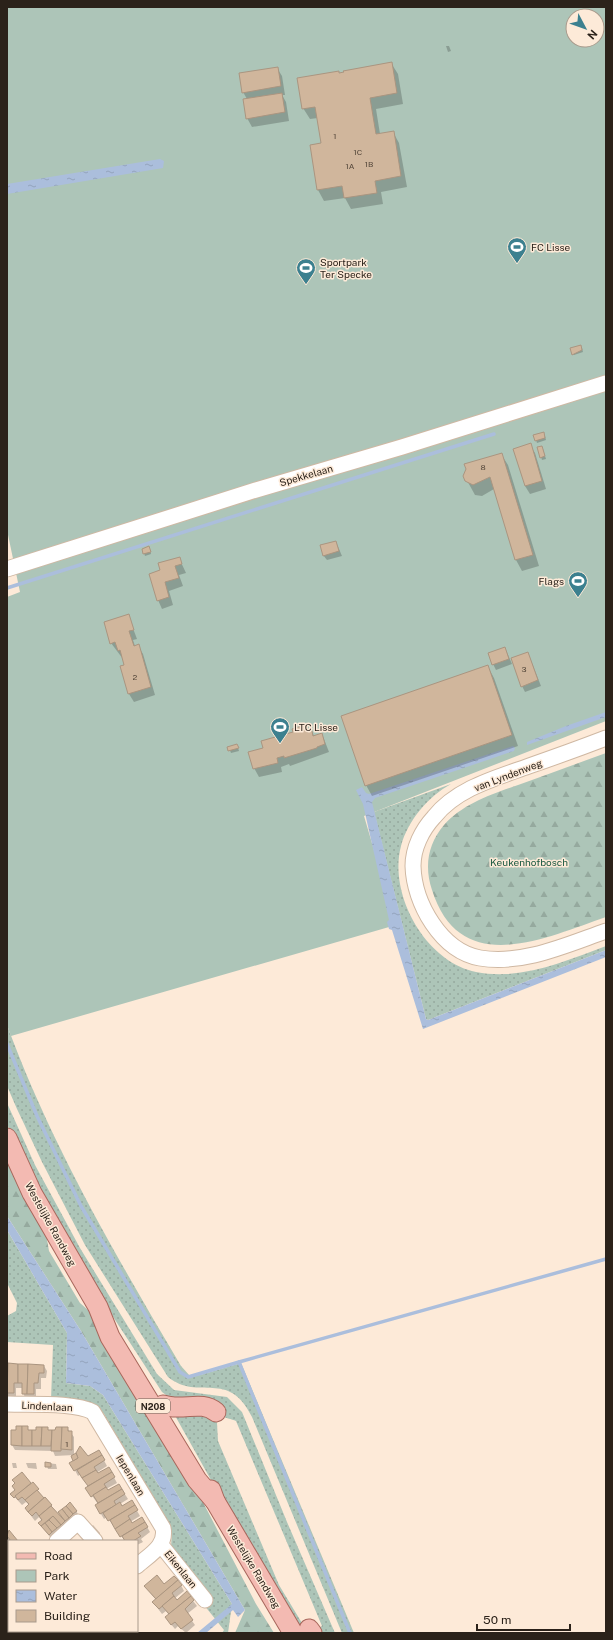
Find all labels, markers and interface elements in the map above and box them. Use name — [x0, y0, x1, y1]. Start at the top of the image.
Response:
north arrow — [565, 8, 605, 48]
text: N — [585, 27, 600, 42]
house number: 1 — [333, 131, 337, 141]
house number: 1C — [354, 147, 363, 157]
house number: 1B — [365, 159, 373, 169]
house number: 1A — [346, 161, 355, 171]
sports icon: FC Lisse — [506, 236, 528, 264]
place label: FC Lisse — [531, 241, 571, 253]
place label: Sportpark Ter Specke — [320, 256, 372, 280]
sports icon: Sportpark Ter Specke — [295, 257, 317, 285]
street label: Spekkelaan — [278, 462, 334, 488]
house number: 8 — [480, 462, 486, 472]
sports icon: Flags — [567, 570, 589, 598]
place label: Flags — [538, 575, 564, 587]
house number: 3 — [521, 664, 527, 674]
house number: 2 — [133, 672, 138, 682]
sports icon: LTC Lisse — [269, 716, 291, 744]
place label: LTC Lisse — [294, 721, 338, 733]
street label: van Lyndenweg — [472, 757, 544, 793]
park label: Keukenhofbosch — [490, 856, 568, 868]
street label: Westelijke Randweg — [23, 1180, 79, 1268]
street label: Lindenlaan — [21, 1399, 73, 1413]
road number: N208 — [136, 1399, 170, 1413]
house number: 1 — [65, 1439, 69, 1449]
street label: Iepenlaan — [114, 1452, 148, 1498]
street label: Westelijke Randweg — [225, 1524, 283, 1610]
legend — [8, 1540, 138, 1632]
street label: Eikenlaan — [162, 1548, 200, 1591]
text: Road — [44, 1549, 72, 1563]
text: Park — [44, 1569, 70, 1583]
text: Water — [44, 1589, 78, 1603]
scale bar — [477, 1606, 570, 1632]
text: Building — [44, 1609, 90, 1623]
text: 50 m — [483, 1613, 511, 1627]

